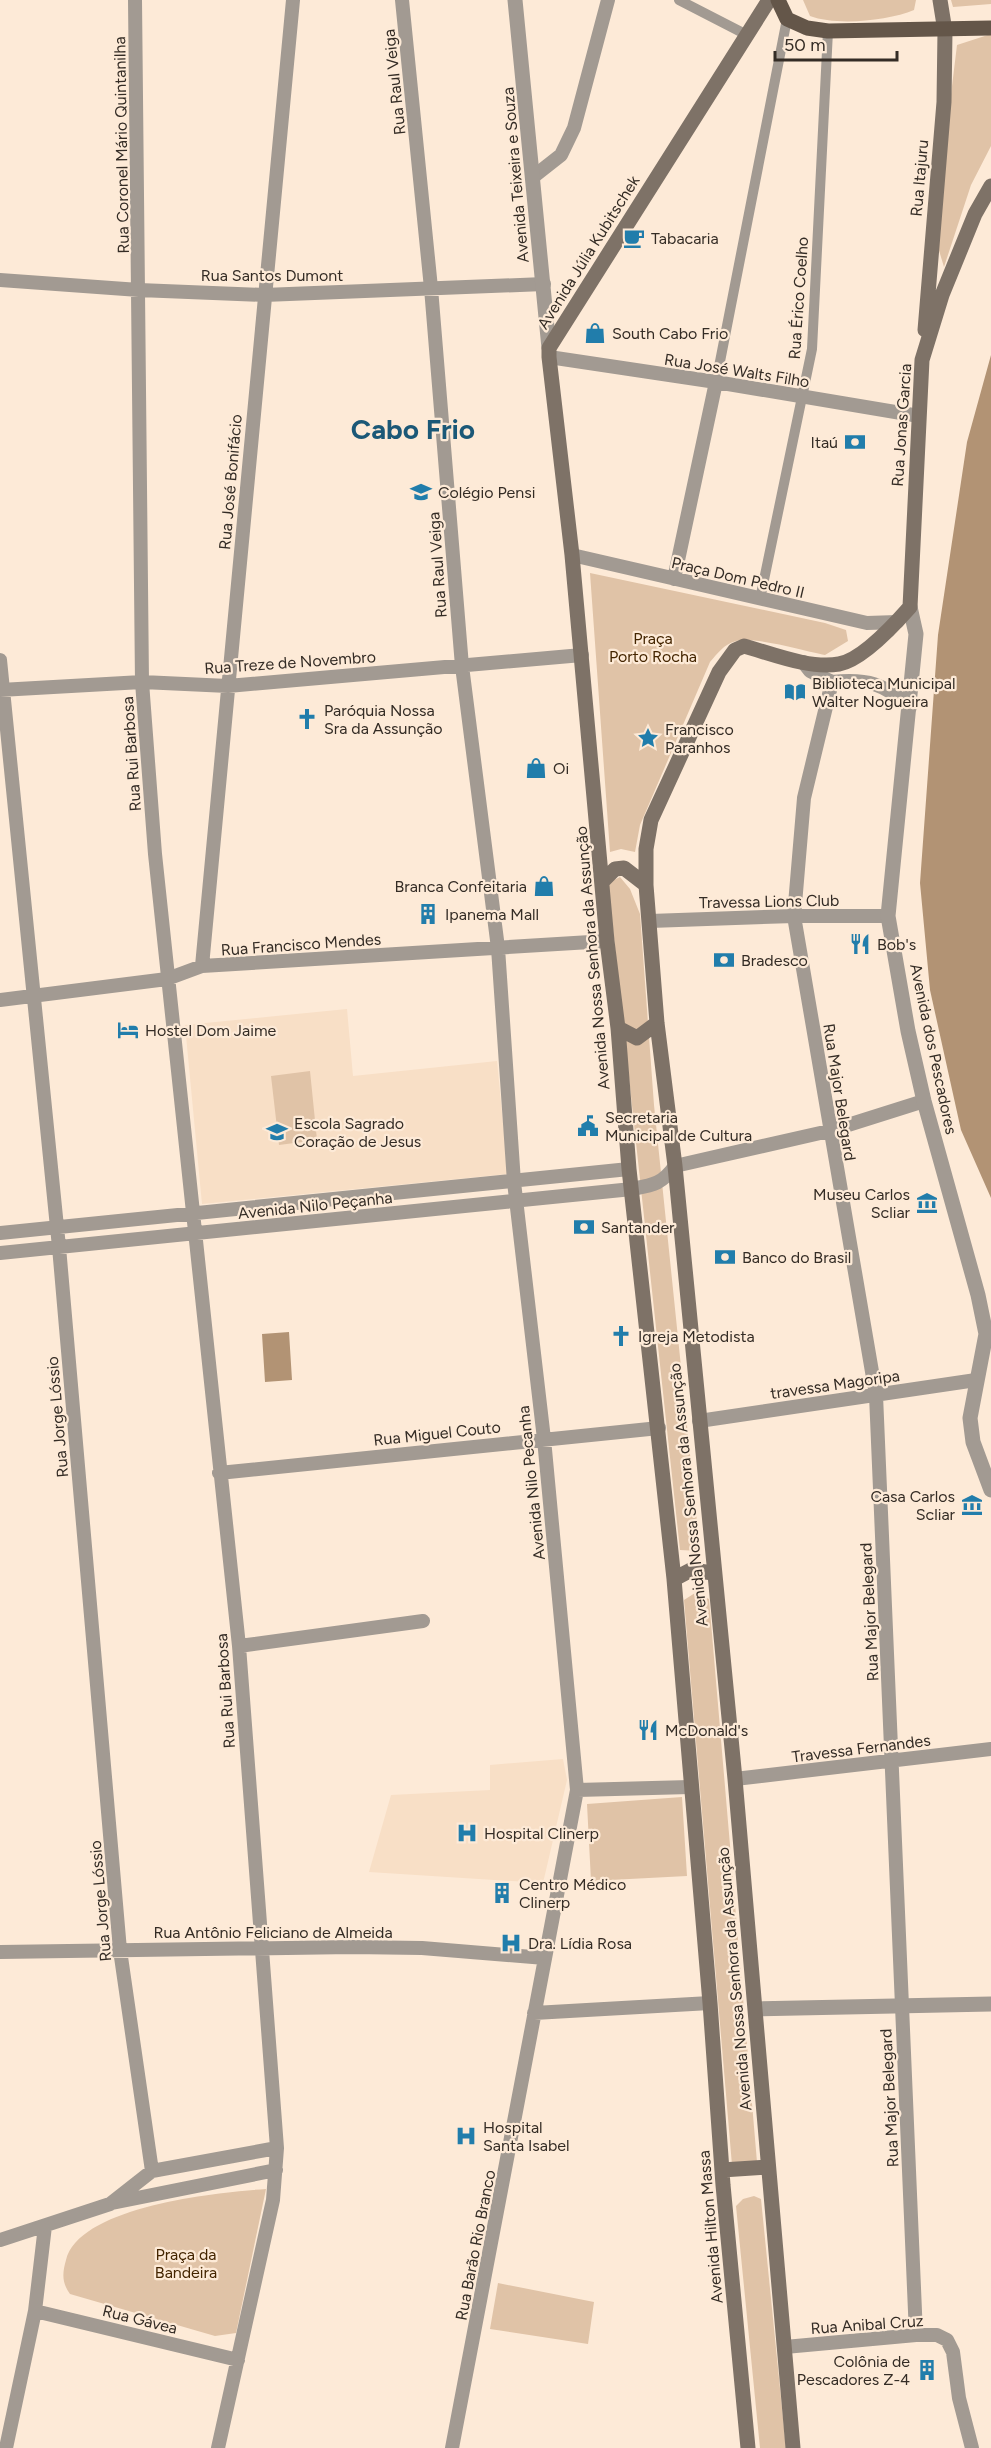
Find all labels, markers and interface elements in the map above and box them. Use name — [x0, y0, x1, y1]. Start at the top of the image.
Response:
scale bar — [775, 24, 896, 62]
street label: Rua Raul Veiga — [380, 28, 409, 136]
text: 50 m — [784, 34, 826, 56]
street label: Rua Coronel Mário Quintanilha — [110, 36, 133, 254]
street label: Avenida Teixeira e Souza — [498, 86, 533, 264]
street label: Rua Itajuru — [907, 139, 932, 217]
street label: Avenida Júlia Kubitschek — [533, 172, 644, 333]
cafe icon: Tabacaria — [622, 226, 646, 250]
place label: Tabacaria — [651, 229, 719, 248]
street label: Rua Érico Coelho — [785, 236, 812, 360]
street label: Rua Santos Dumont — [201, 266, 343, 285]
shop icon: South Cabo Frio — [583, 321, 607, 345]
place label: South Cabo Frio — [612, 324, 728, 343]
street label: Rua José Walts Filho — [663, 350, 811, 391]
street label: Rua Jonas Garcia — [888, 363, 915, 487]
district label: Cabo Frio — [351, 412, 475, 446]
street label: Rua José Bonifácio — [215, 413, 246, 551]
bank icon: Itaú — [843, 430, 867, 454]
place label: Itaú — [811, 433, 838, 452]
school or university icon: Colégio Pensi — [409, 480, 433, 504]
place label: Colégio Pensi — [438, 483, 535, 502]
street label: Rua Raul Veiga — [424, 511, 451, 619]
street label: Praça Dom Pedro II — [670, 553, 806, 602]
park label: Praça Porto Rocha — [609, 629, 697, 666]
street label: Rua Treze de Novembro — [204, 647, 376, 678]
place label: Biblioteca Municipal Walter Nogueira — [812, 674, 956, 711]
library icon: Biblioteca Municipal Walter Nogueira — [783, 680, 807, 704]
street label: Rua Rui Barbosa — [118, 696, 145, 812]
place label: Paróquia Nossa Sra da Assunção — [324, 701, 443, 738]
church icon: Paróquia Nossa Sra da Assunção — [295, 707, 319, 731]
place label: Francisco Paranhos — [665, 720, 734, 757]
place icon: Francisco Paranhos — [636, 726, 660, 750]
shop icon: Oi — [524, 756, 548, 780]
place label: Oi — [553, 759, 569, 778]
street label: Avenida Nossa Senhora da Assunção — [571, 825, 613, 1091]
shop icon: Branca Confeitaria — [532, 874, 556, 898]
place label: Branca Confeitaria — [394, 877, 527, 896]
street label: Travessa Lions Club — [699, 891, 839, 912]
building icon: Ipanema Mall — [416, 902, 440, 926]
place label: Ipanema Mall — [445, 905, 539, 924]
street label: Rua Francisco Mendes — [220, 929, 382, 960]
restaurant icon: Bob's — [848, 932, 872, 956]
place label: Bob's — [877, 935, 916, 954]
bank icon: Bradesco — [712, 948, 736, 972]
place label: Bradesco — [741, 951, 808, 970]
street label: Avenida dos Pescadores — [906, 962, 961, 1136]
hotel icon: Hostel Dom Jaime — [116, 1018, 140, 1042]
place label: Hostel Dom Jaime — [145, 1021, 277, 1040]
street label: Rua Major Belegard — [819, 1022, 860, 1162]
place label: Secretaria Municipal de Cultura — [605, 1108, 752, 1145]
place label: Escola Sagrado Coração de Jesus — [294, 1114, 421, 1151]
public building icon: Secretaria Municipal de Cultura — [576, 1114, 600, 1138]
school or university icon: Escola Sagrado Coração de Jesus — [265, 1120, 289, 1144]
place label: Museu Carlos Scliar — [813, 1185, 911, 1222]
street label: Avenida Nilo Peçanha — [237, 1188, 393, 1223]
museum icon: Museu Carlos Scliar — [915, 1191, 939, 1215]
bank icon: Santander — [572, 1215, 596, 1239]
place label: Santander — [601, 1218, 675, 1237]
bank icon: Banco do Brasil — [713, 1245, 737, 1269]
place label: Banco do Brasil — [742, 1248, 851, 1267]
church icon: Igreja Metodista — [609, 1324, 633, 1348]
place label: Igreja Metodista — [638, 1327, 755, 1346]
street label: Rua Jorge Lóssio — [43, 1356, 72, 1478]
street label: Avenida Nossa Senhora da Assunção — [665, 1362, 712, 1628]
street label: travessa Magoripa — [769, 1366, 901, 1403]
street label: Avenida Nilo Pecanha — [514, 1405, 549, 1561]
street label: Rua Miguel Couto — [372, 1417, 502, 1450]
place label: Casa Carlos Scliar — [870, 1487, 956, 1524]
museum icon: Casa Carlos Scliar — [960, 1493, 984, 1517]
street label: Rua Major Belegard — [856, 1542, 883, 1682]
street label: Rua Rui Barbosa — [212, 1633, 239, 1749]
restaurant icon: McDonald's — [636, 1718, 660, 1742]
place label: McDonald's — [665, 1721, 748, 1740]
street label: Travessa Fernandes — [791, 1731, 932, 1766]
hospital icon: Hospital Clinerp — [455, 1821, 479, 1845]
place label: Hospital Clinerp — [484, 1824, 599, 1843]
street label: Rua Jorge Lóssio — [86, 1840, 115, 1962]
street label: Avenida Nossa Senhora da Assunção — [713, 1846, 755, 2112]
place label: Centro Médico Clinerp — [519, 1875, 626, 1912]
building icon: Centro Médico Clinerp — [490, 1881, 514, 1905]
street label: Rua Antônio Feliciano de Almeida — [153, 1923, 393, 1942]
hospital icon: Dra. Lídia Rosa — [499, 1931, 523, 1955]
place label: Dra. Lídia Rosa — [528, 1934, 632, 1953]
street label: Rua Major Belegard — [876, 2028, 903, 2168]
place label: Hospital Santa Isabel — [483, 2118, 570, 2155]
hospital icon: Hospital Santa Isabel — [454, 2124, 478, 2148]
street label: Avenida Hilton Massa — [694, 2150, 727, 2304]
street label: Rua Barão Rio Branco — [452, 2168, 499, 2322]
park label: Praça da Bandeira — [155, 2245, 217, 2282]
street label: Rua Gávea — [101, 2301, 179, 2338]
street label: Rua Anibal Cruz — [810, 2311, 924, 2338]
place label: Colônia de Pescadores Z-4 — [797, 2352, 910, 2389]
building icon: Colônia de Pescadores Z-4 — [915, 2358, 939, 2382]

